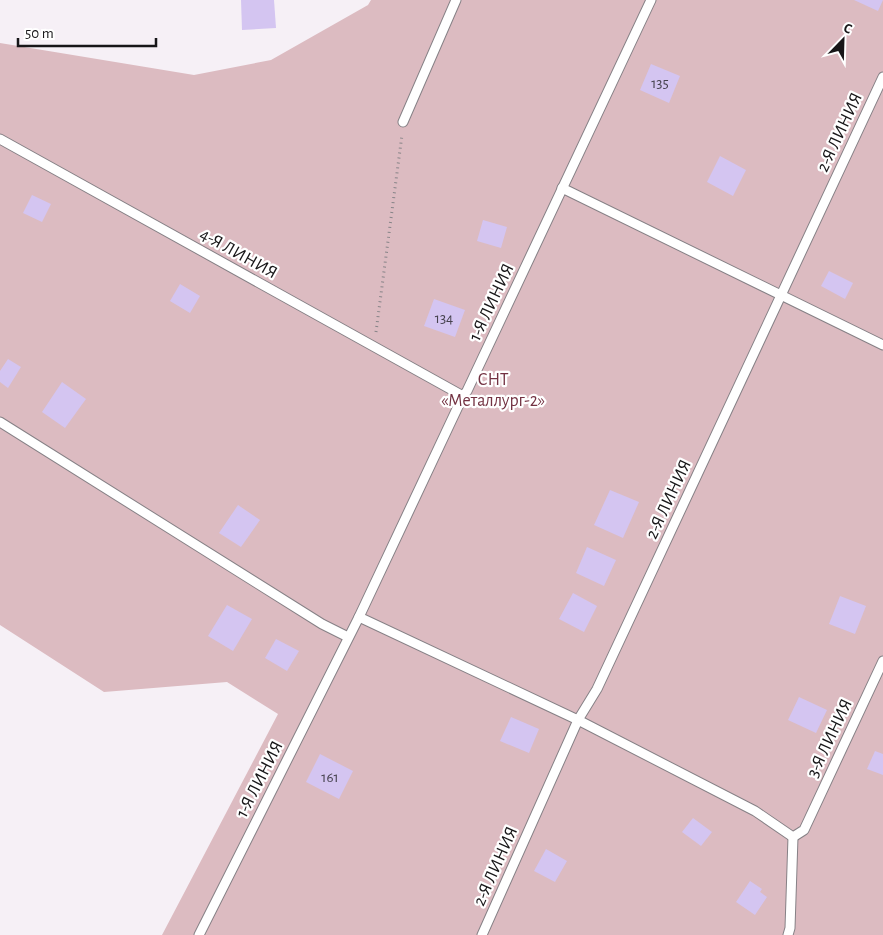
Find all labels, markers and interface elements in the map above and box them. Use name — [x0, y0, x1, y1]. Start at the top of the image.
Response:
scale bar — [18, 15, 155, 47]
north arrow — [818, 15, 868, 65]
text: С — [841, 21, 854, 37]
text: 50 m — [25, 26, 54, 41]
house number: 135 — [651, 76, 669, 91]
street label: 2-Я ЛИНИЯ — [814, 90, 866, 175]
street label: 4-Я ЛИНИЯ — [197, 225, 280, 283]
street label: 1-Я ЛИНИЯ — [466, 261, 518, 344]
house number: 134 — [435, 311, 453, 326]
park label: СНТ «Металлург-2» — [441, 371, 545, 410]
street label: 2-Я ЛИНИЯ — [643, 457, 695, 542]
street label: 3-Я ЛИНИЯ — [804, 696, 856, 780]
street label: 1-Я ЛИНИЯ — [233, 738, 287, 821]
house number: 161 — [321, 770, 339, 785]
street label: 2-Я ЛИНИЯ — [470, 824, 521, 909]

